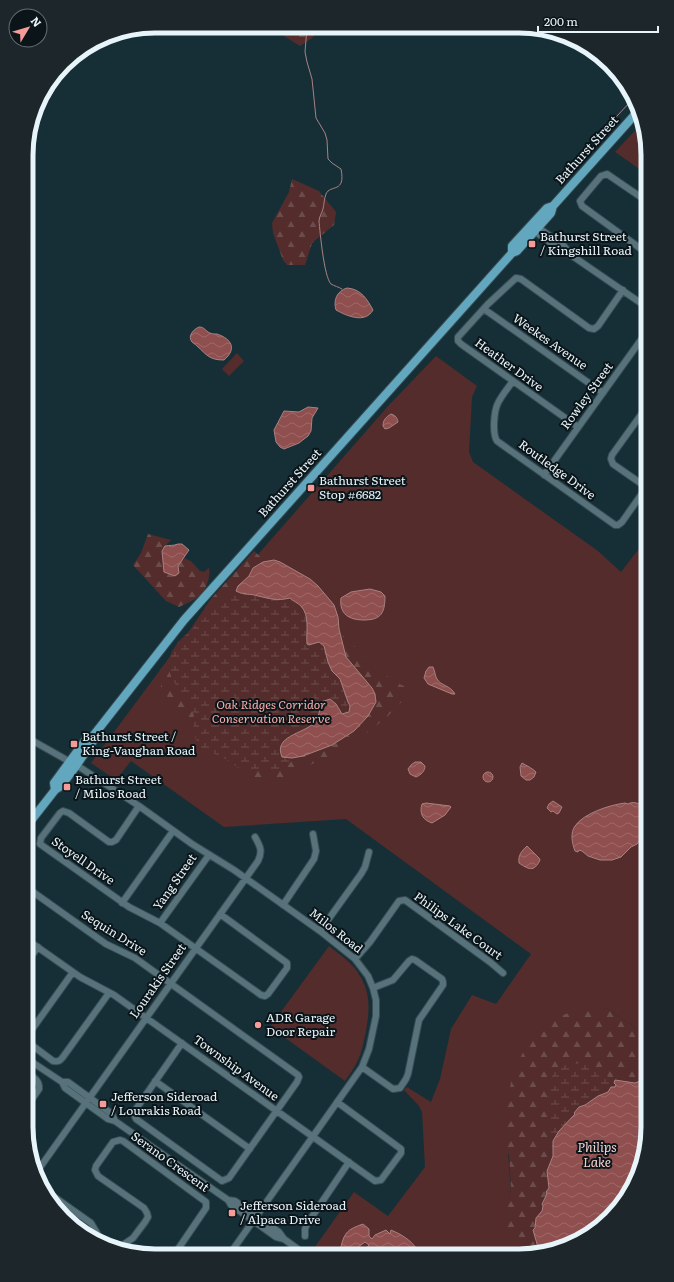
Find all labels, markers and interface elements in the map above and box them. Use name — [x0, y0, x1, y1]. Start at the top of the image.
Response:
north arrow — [8, 8, 48, 48]
scale bar — [538, 8, 658, 34]
text: 200 m — [544, 12, 578, 30]
text: N — [28, 13, 46, 30]
street label: Bathurst Street — [551, 111, 622, 188]
place label: Bathurst Street / Kingshill Road — [540, 227, 633, 259]
marker: Bathurst Street / Kingshill Road — [527, 239, 537, 249]
street label: Weekes Avenue — [510, 309, 592, 374]
street label: Heather Drive — [472, 333, 548, 395]
street label: Rowley Street — [556, 358, 617, 433]
street label: Routledge Drive — [515, 435, 600, 503]
street label: Bathurst Street — [254, 444, 325, 521]
place label: Bathurst Street Stop #6682 — [319, 471, 406, 503]
marker: Bathurst Street Stop #6682 — [306, 483, 316, 493]
park label: Oak Ridges Corridor Conservation Reserve — [212, 695, 331, 727]
place label: Bathurst Street / King-Vaughan Road — [82, 727, 196, 759]
marker: Bathurst Street / King-Vaughan Road — [69, 739, 79, 749]
place label: Bathurst Street / Milos Road — [75, 770, 162, 802]
marker: Bathurst Street / Milos Road — [62, 782, 72, 792]
street label: Stoyell Drive — [48, 832, 119, 889]
street label: Yang Street — [148, 849, 200, 913]
street label: Philips Lake Court — [411, 887, 507, 964]
street label: Milos Road — [306, 904, 368, 957]
street label: Sequin Drive — [78, 905, 151, 959]
street label: Lourakis Street — [125, 939, 190, 1022]
place label: ADR Garage Door Repair — [266, 1008, 336, 1040]
marker: ADR Garage Door Repair — [253, 1020, 263, 1030]
street label: Township Avenue — [190, 1030, 283, 1105]
place label: Jefferson Sideroad / Lourakis Road — [111, 1087, 218, 1119]
marker: Jefferson Sideroad / Lourakis Road — [98, 1099, 108, 1109]
street label: Serano Crescent — [128, 1127, 213, 1196]
water label: Philips Lake — [577, 1137, 617, 1171]
place label: Jefferson Sideroad / Alpaca Drive — [240, 1196, 347, 1228]
marker: Jefferson Sideroad / Alpaca Drive — [227, 1208, 237, 1218]

